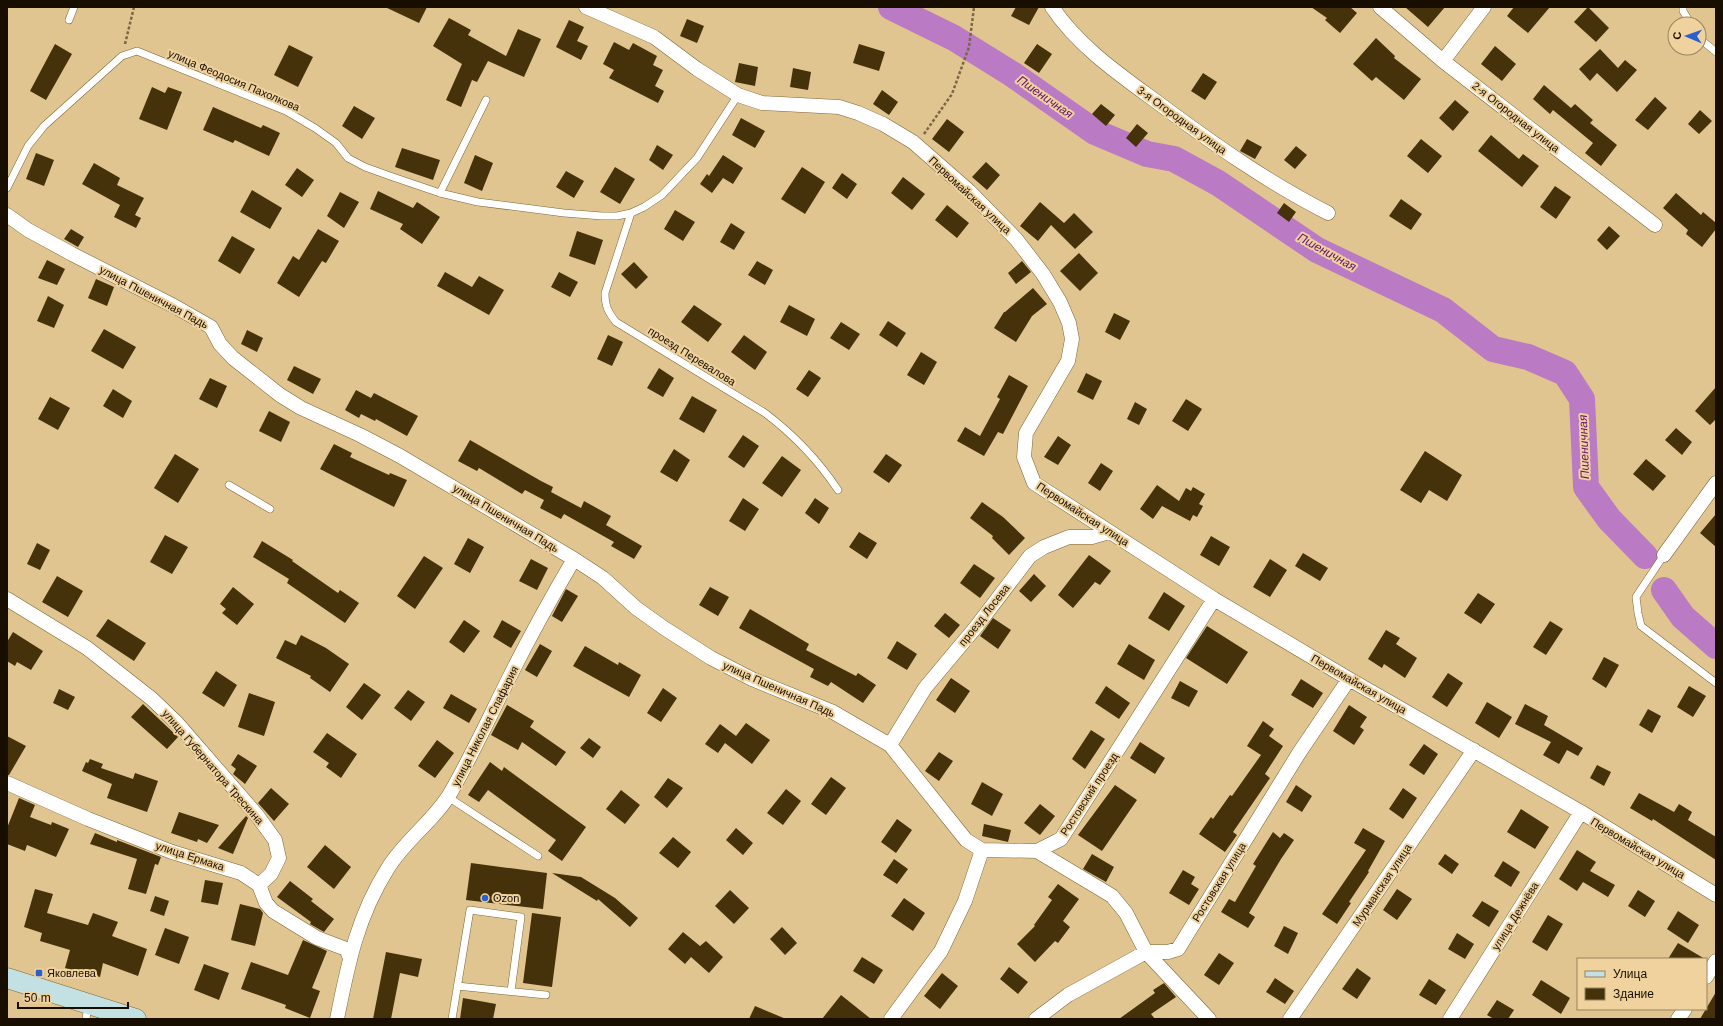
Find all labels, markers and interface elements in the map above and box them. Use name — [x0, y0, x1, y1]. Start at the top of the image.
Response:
north arrow — [1667, 16, 1707, 56]
text: С — [1671, 31, 1683, 40]
street label: улица Феодосия Пахолкова — [167, 47, 302, 113]
water label: Пшеничная — [1015, 73, 1076, 122]
street label: 2-я Огородная улица — [1470, 79, 1563, 155]
street label: 3-я Огородная улица — [1135, 84, 1230, 157]
street label: Первомайская улица — [927, 154, 1014, 237]
water label: Пшеничная — [1295, 230, 1359, 274]
street label: улица Пшеничная Падь — [98, 263, 211, 331]
street label: проезд Перевалова — [646, 324, 739, 388]
water label: Пшеничная — [1576, 414, 1592, 479]
street label: Первомайская улица — [1035, 480, 1132, 549]
street label: улица Пшеничная Падь — [451, 482, 561, 555]
street label: проезд Лосева — [956, 581, 1012, 648]
street label: Первомайская улица — [1309, 652, 1409, 717]
street label: улица Пшеничная Падь — [721, 659, 837, 719]
street label: улица Николая Спафария — [449, 664, 521, 788]
street label: улица Губернатора Трескина — [160, 707, 267, 827]
street label: Ростовский проезд — [1058, 750, 1121, 838]
street label: Первомайская улица — [1589, 815, 1688, 881]
street label: улица Ермака — [154, 839, 227, 873]
street label: Ростовская улица — [1190, 839, 1249, 924]
street label: Мурманская улица — [1350, 841, 1414, 928]
street label: улица Дежнёва — [1489, 879, 1541, 952]
place label: Ozon — [493, 892, 519, 904]
marker: Ozon — [480, 893, 490, 903]
legend — [1577, 958, 1707, 1010]
place label: Яковлева — [47, 967, 97, 979]
text: Улица — [1613, 967, 1647, 981]
marker: Яковлева — [34, 968, 44, 978]
scale bar — [18, 984, 128, 1010]
text: Здание — [1613, 987, 1654, 1001]
text: 50 m — [24, 991, 51, 1005]

